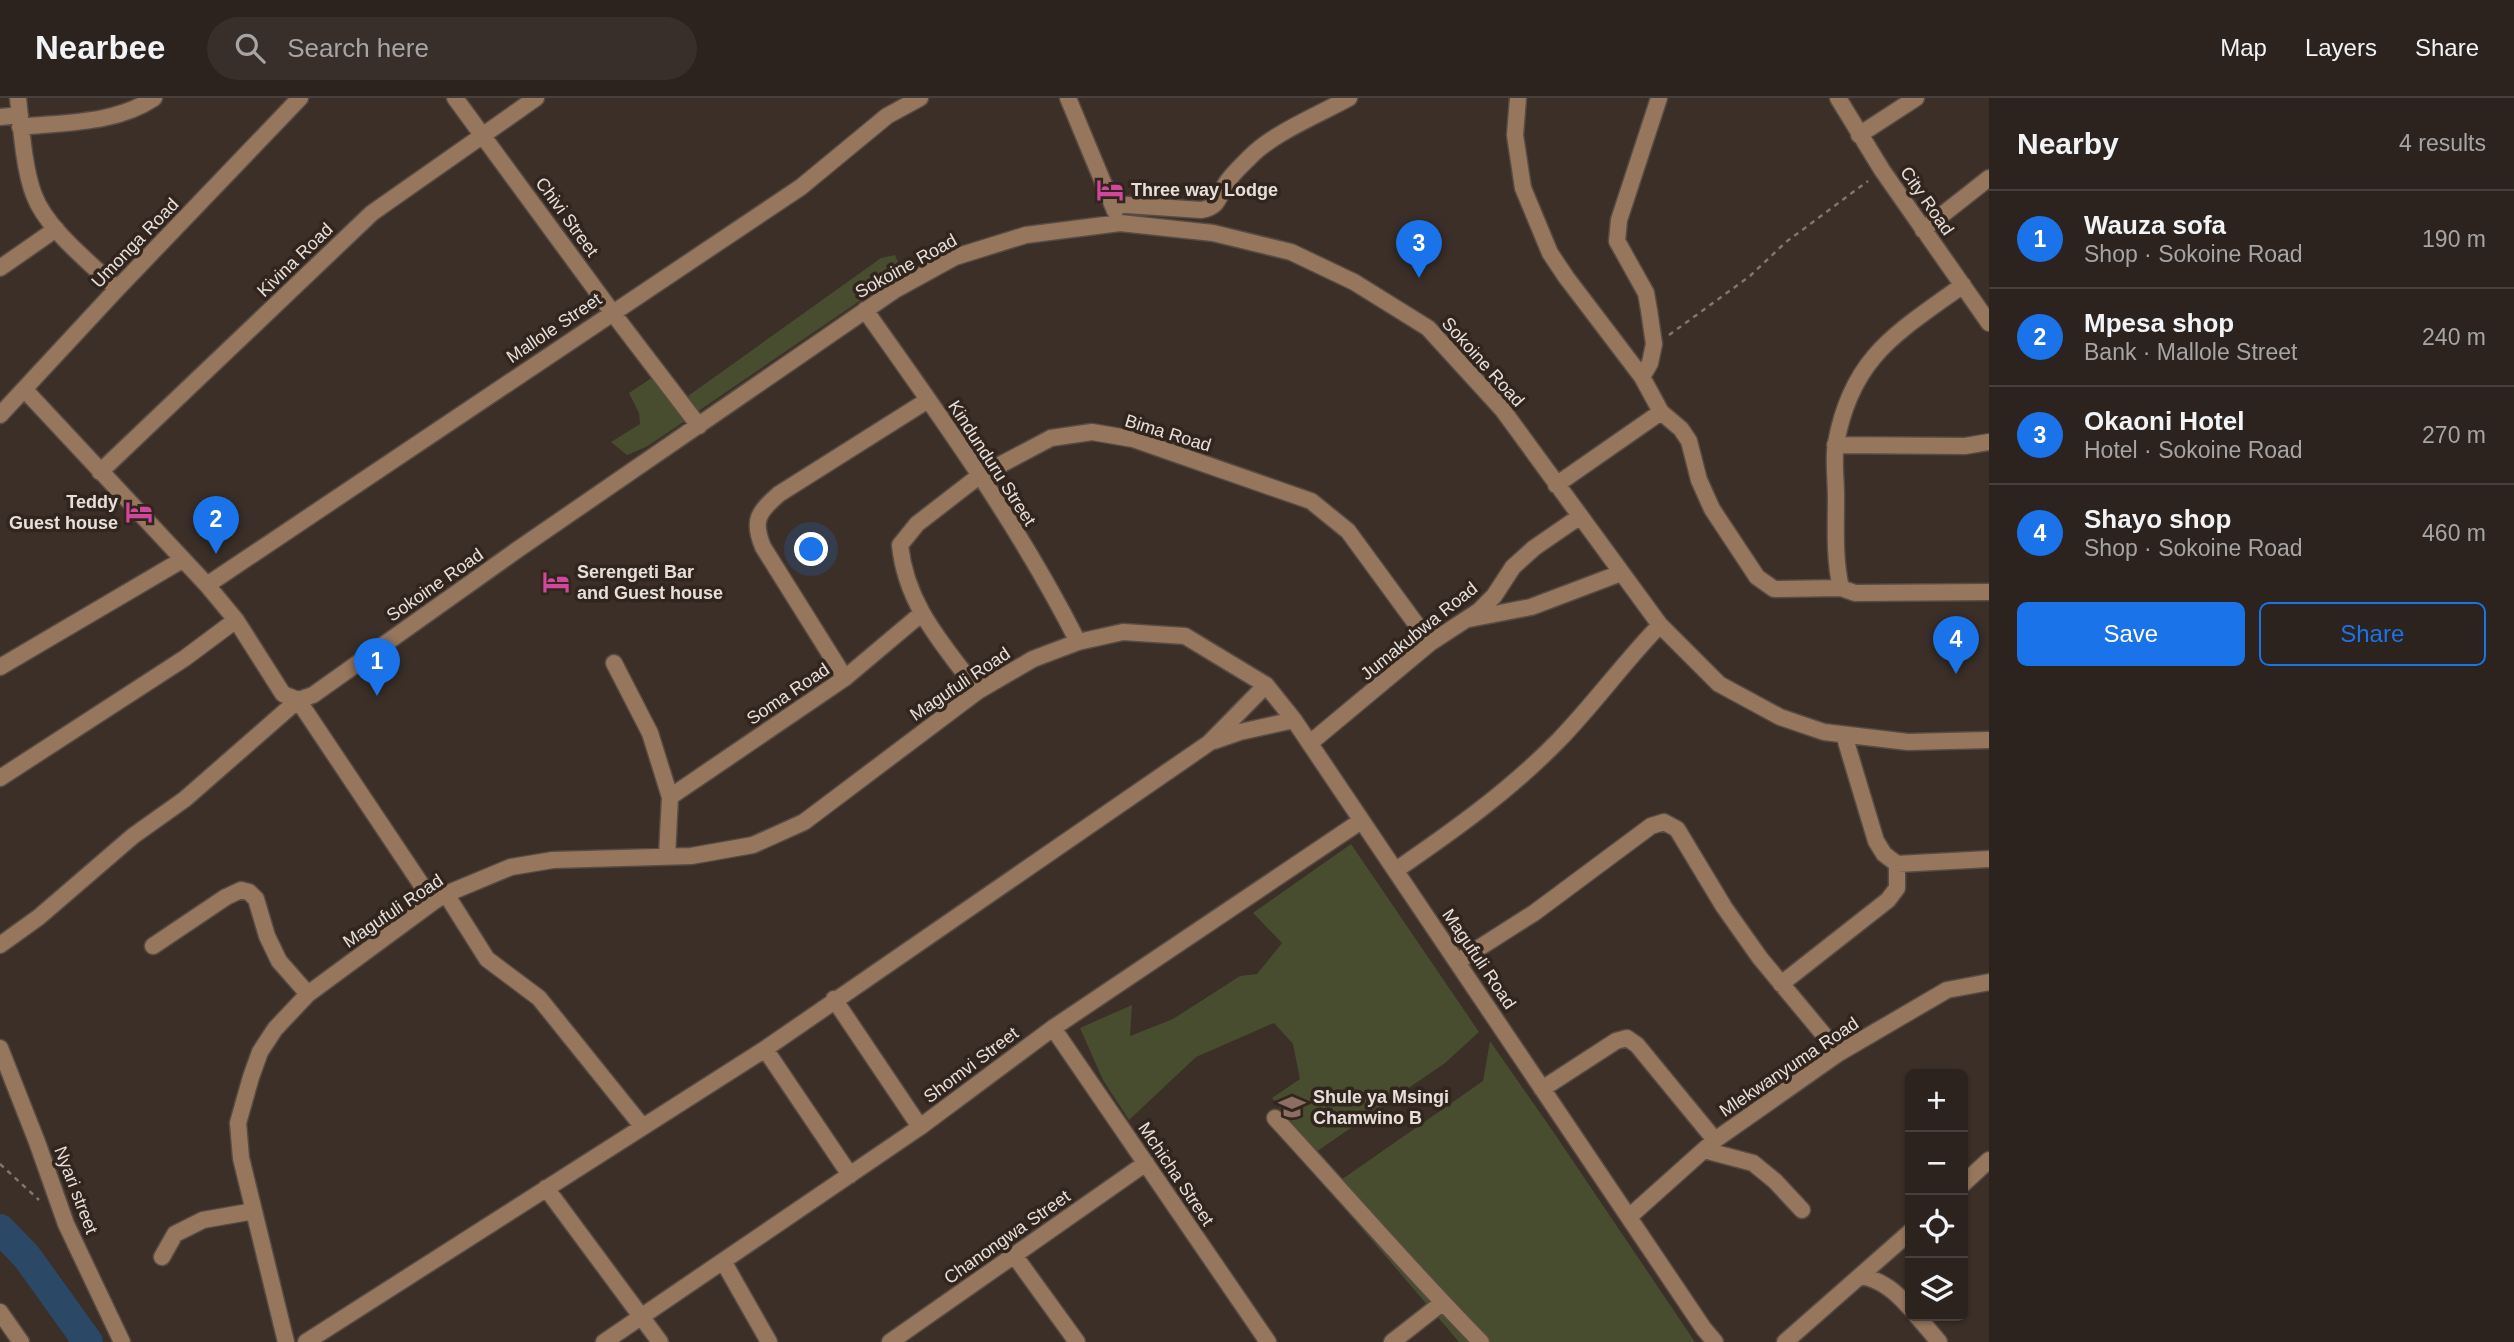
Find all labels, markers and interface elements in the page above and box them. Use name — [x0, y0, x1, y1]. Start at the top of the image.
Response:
search box — [207, 17, 697, 80]
text: Nearbee — [35, 29, 165, 66]
icon: search — [231, 29, 269, 67]
text: Search here — [287, 33, 429, 63]
text: Map — [2220, 34, 2267, 61]
text: Layers — [2305, 34, 2377, 61]
text: Share — [2415, 34, 2479, 61]
text: Nearby — [2017, 127, 2119, 160]
text: 4 results — [2399, 130, 2486, 156]
street label: City Road — [1896, 163, 1958, 239]
street label: Chivi Street — [532, 173, 602, 261]
hotel icon: Three way Lodge — [1095, 175, 1125, 205]
place label: Three way Lodge — [1131, 180, 1278, 200]
street label: Umonga Road — [87, 194, 183, 292]
text: Wauza sofa — [2084, 210, 2226, 240]
street label: Kivina Road — [253, 219, 337, 301]
pin: 3 — [1396, 220, 1442, 278]
text: 1 — [2034, 226, 2046, 252]
text: 190 m — [2422, 226, 2486, 252]
street label: Sokoine Road — [852, 230, 960, 302]
text: Shop · Sokoine Road — [2084, 241, 2303, 267]
street label: Mallole Street — [503, 289, 605, 367]
text: Mpesa shop — [2084, 308, 2234, 338]
street label: Sokoine Road — [1438, 313, 1528, 411]
text: 2 — [2034, 324, 2046, 350]
text: 240 m — [2422, 324, 2486, 350]
text: Bank · Mallole Street — [2084, 339, 2297, 365]
street label: Kindunduru Street — [944, 397, 1040, 529]
text: Okaoni Hotel — [2084, 406, 2244, 436]
street label: Bima Road — [1122, 410, 1214, 456]
text: 3 — [2034, 422, 2046, 448]
text: 270 m — [2422, 422, 2486, 448]
text: Hotel · Sokoine Road — [2084, 437, 2303, 463]
place label: Teddy Guest house — [9, 492, 118, 533]
pin: 2 — [193, 496, 239, 554]
hotel icon: Teddy Guest house — [124, 497, 154, 527]
text: Shayo shop — [2084, 504, 2231, 534]
text: 4 — [2034, 520, 2046, 546]
text: 460 m — [2422, 520, 2486, 546]
your location — [794, 532, 828, 566]
text: Shop · Sokoine Road — [2084, 535, 2303, 561]
street label: Sokoine Road — [383, 544, 487, 626]
place label: Serengeti Bar and Guest house — [577, 562, 723, 603]
hotel icon: Serengeti Bar and Guest house — [541, 567, 571, 597]
street label: Jumakubwa Road — [1357, 578, 1481, 684]
button: Save — [2017, 602, 2245, 666]
button: Share — [2259, 602, 2486, 666]
pin: 4 — [1933, 616, 1979, 674]
pin: 1 — [354, 638, 400, 696]
street label: Magufuli Road — [906, 643, 1014, 725]
street label: Soma Road — [743, 659, 833, 729]
street label: Magufuli Road — [339, 870, 447, 952]
street label: Magufuli Road — [1438, 905, 1520, 1013]
street label: Mlekwanyuma Road — [1716, 1013, 1862, 1121]
street label: Shomvi Street — [920, 1023, 1022, 1107]
map controls — [1905, 1069, 1968, 1321]
button: + — [1905, 1069, 1968, 1132]
place label: Shule ya Msingi Chamwino B — [1313, 1087, 1449, 1128]
school or university icon: Shule ya Msingi Chamwino B — [1277, 1092, 1307, 1122]
street label: Mchicha Street — [1134, 1119, 1218, 1229]
button: − — [1905, 1132, 1968, 1195]
street label: Nyari street — [50, 1143, 102, 1237]
street label: Chanongwa Street — [940, 1186, 1074, 1288]
button: locate — [1905, 1195, 1968, 1258]
button: layers — [1905, 1258, 1968, 1321]

